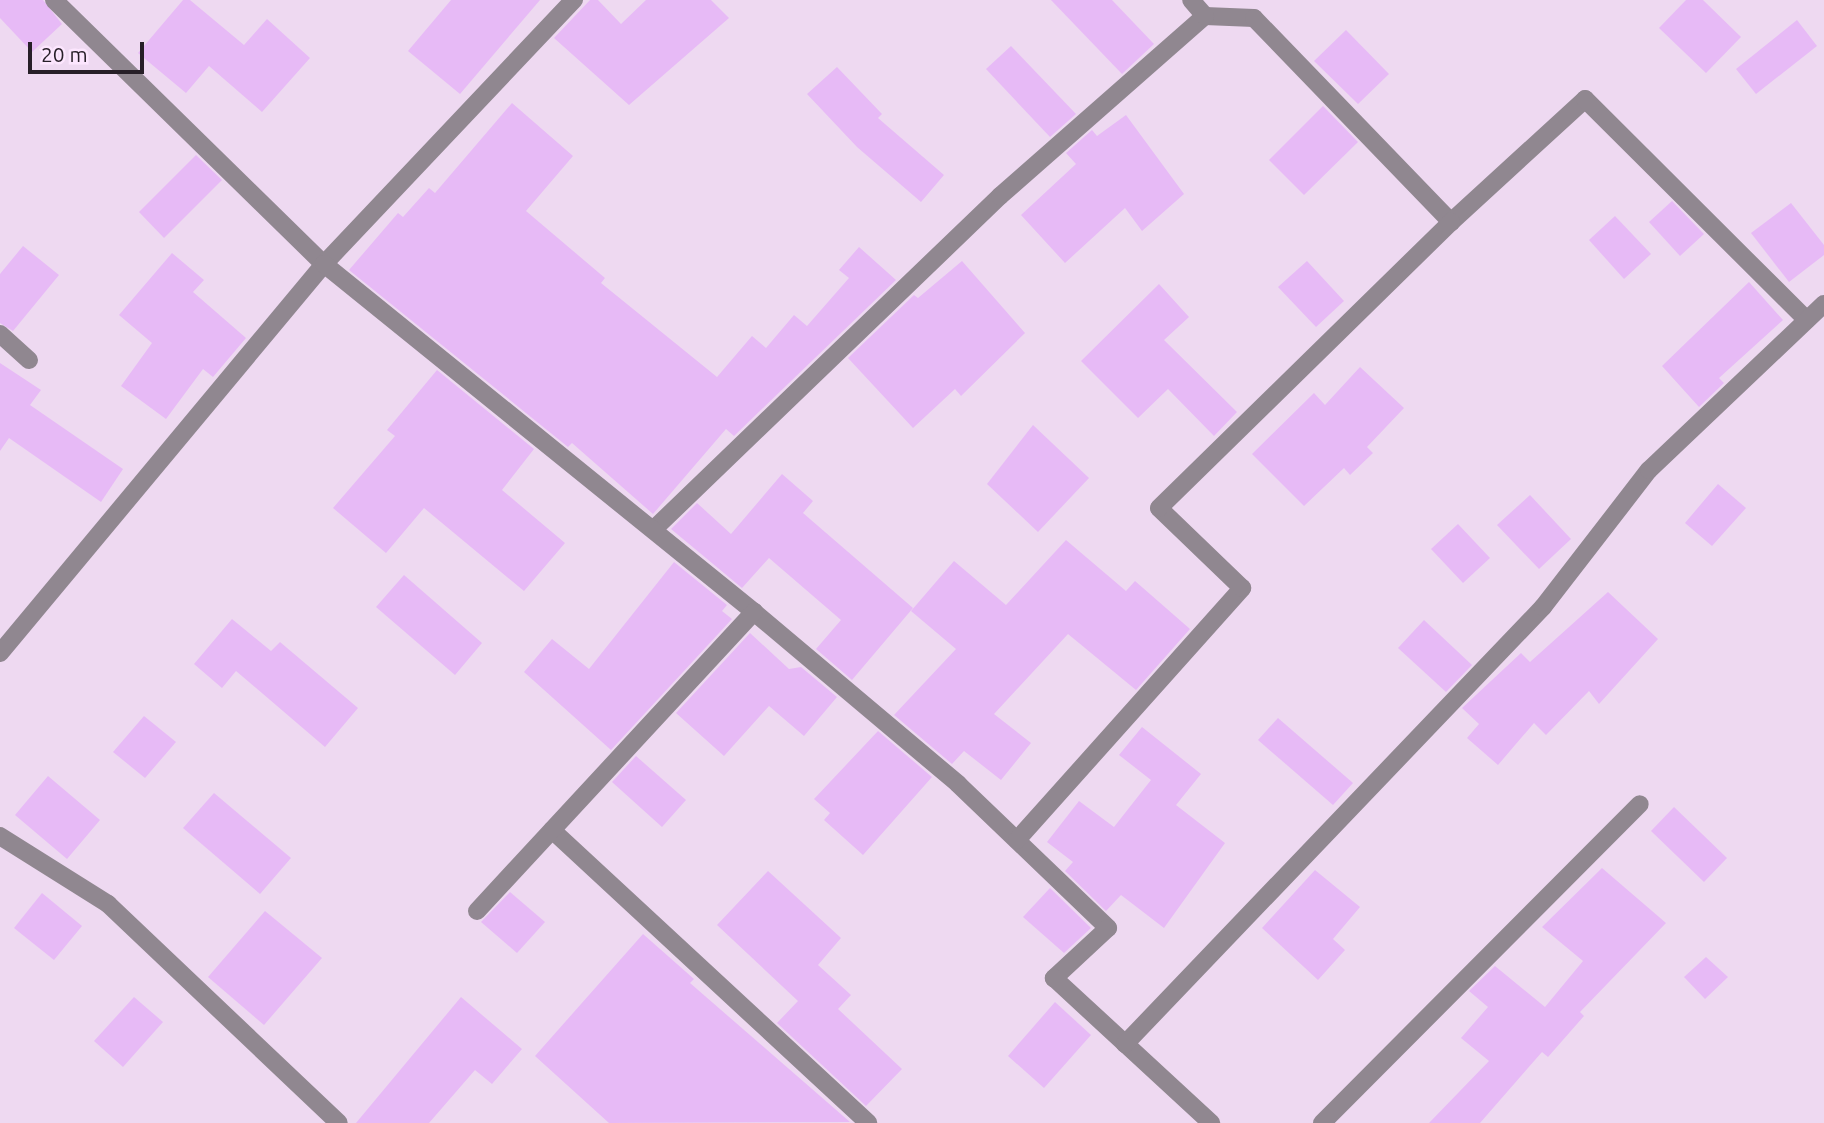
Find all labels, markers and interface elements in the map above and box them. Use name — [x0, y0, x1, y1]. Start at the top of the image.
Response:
scale bar — [32, 28, 147, 72]
text: 20 m — [41, 42, 88, 66]

